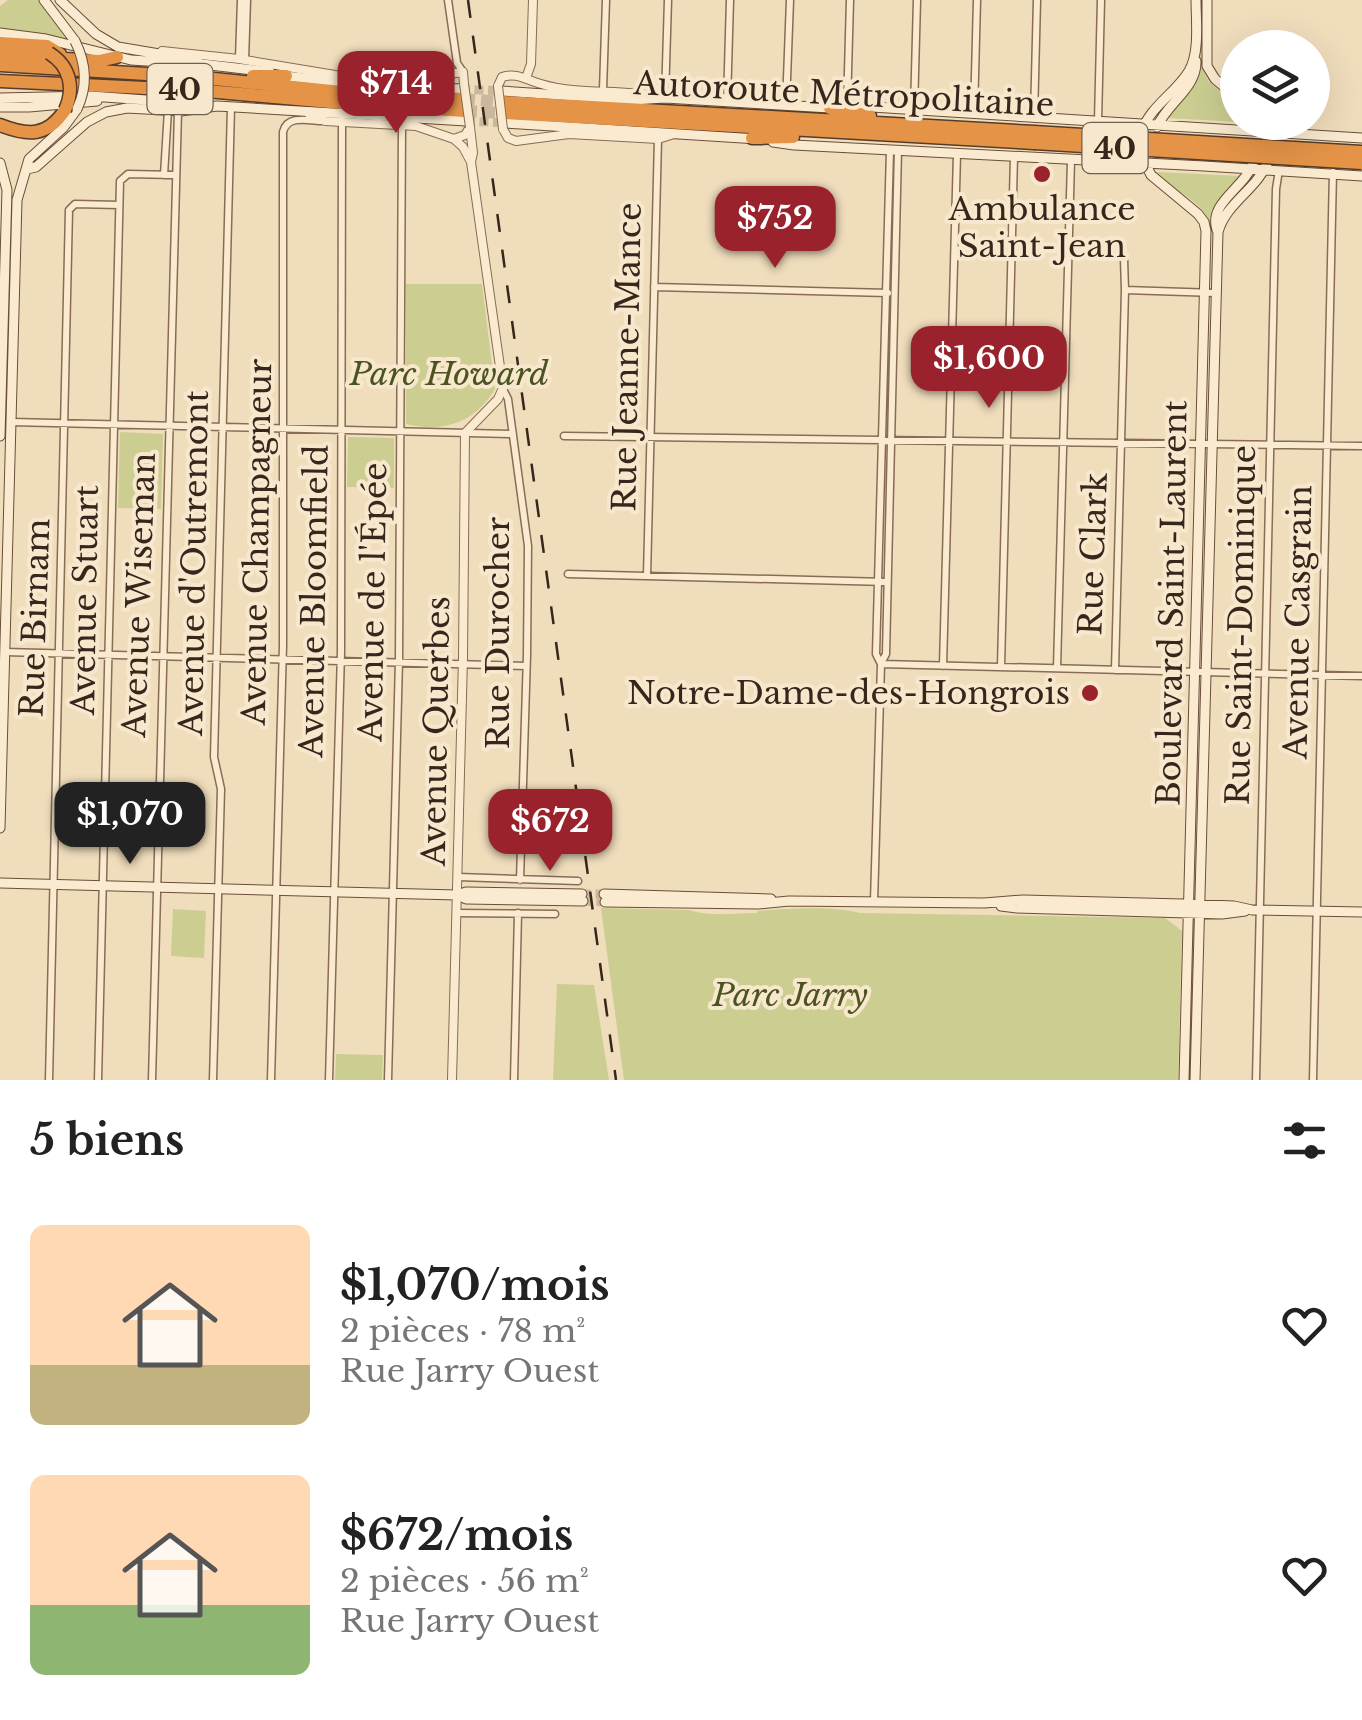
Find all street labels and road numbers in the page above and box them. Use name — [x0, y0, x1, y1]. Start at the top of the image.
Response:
street label: Autoroute Métropolitaine — [632, 63, 1055, 125]
road number: 40 — [148, 64, 212, 114]
road number: 40 — [1082, 123, 1148, 173]
street label: Rue Jeanne-Mance — [604, 202, 650, 512]
street label: Avenue Champagneur — [234, 358, 280, 727]
street label: Avenue d'Outremont — [171, 390, 217, 737]
street label: Boulevard Saint-Laurent — [1148, 400, 1196, 806]
street label: Avenue Bloomfield — [291, 444, 337, 759]
street label: Rue Saint-Dominique — [1218, 445, 1264, 805]
street label: Avenue Wiseman — [114, 452, 164, 739]
street label: Avenue de l'Épée — [351, 462, 395, 743]
street label: Rue Clark — [1070, 472, 1116, 636]
street label: Avenue Stuart — [63, 485, 107, 716]
street label: Avenue Casgrain — [1276, 485, 1320, 760]
street label: Rue Durocher — [478, 516, 518, 749]
street label: Rue Birnam — [12, 518, 58, 718]
street label: Avenue Querbes — [414, 596, 458, 867]

